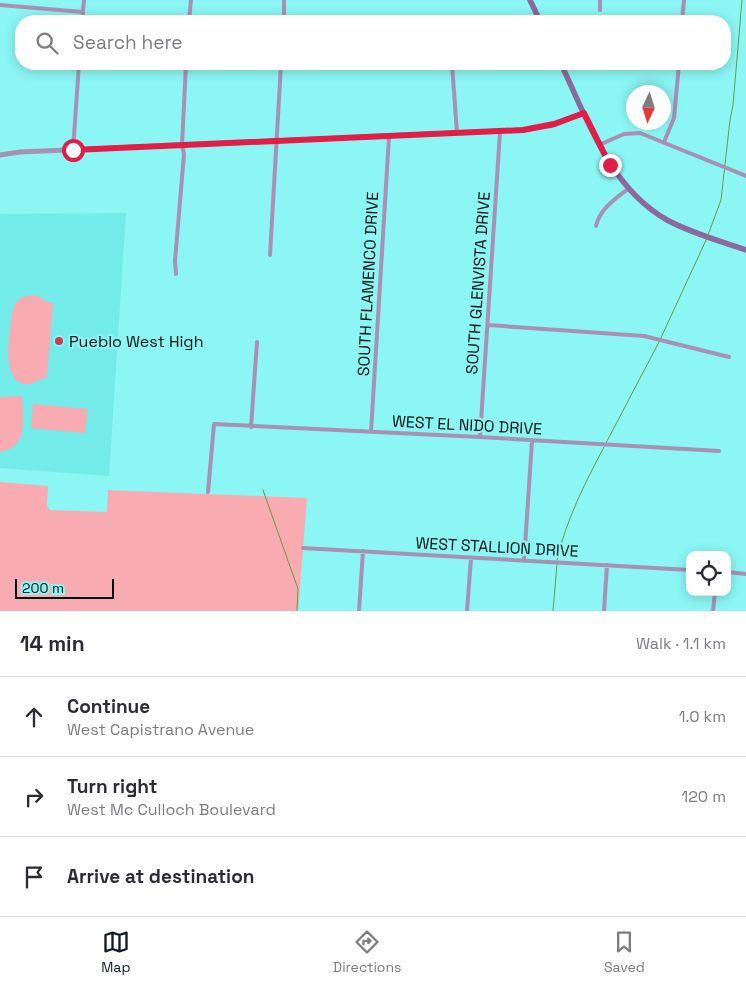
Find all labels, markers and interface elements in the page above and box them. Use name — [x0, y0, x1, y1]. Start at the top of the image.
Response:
search box — [15, 15, 731, 70]
icon: search — [33, 29, 61, 57]
text: Search here — [73, 30, 183, 55]
north arrow — [626, 85, 671, 130]
route start — [62, 139, 85, 162]
route end — [599, 154, 622, 177]
street label: SOUTH FLAMENCO DRIVE — [353, 191, 383, 377]
street label: SOUTH GLENVISTA DRIVE — [461, 191, 495, 375]
place label: Pueblo West High — [69, 331, 203, 352]
marker: Pueblo West High — [53, 335, 65, 347]
street label: WEST EL NIDO DRIVE — [391, 411, 543, 439]
street label: WEST STALLION DRIVE — [415, 532, 579, 562]
map controls — [686, 551, 731, 596]
button: locate — [686, 551, 731, 596]
scale bar — [15, 576, 114, 599]
text: 200 m — [22, 579, 64, 597]
text: 14 min — [20, 630, 85, 657]
text: Walk · 1.1 km — [636, 633, 726, 654]
text: Continue — [67, 694, 150, 719]
icon: ahead — [20, 703, 48, 731]
text: 1.0 km — [679, 706, 726, 727]
text: West Capistrano Avenue — [67, 719, 254, 740]
text: Turn right — [67, 774, 157, 799]
icon: right — [20, 783, 48, 811]
text: 120 m — [682, 786, 726, 807]
text: West Mc Culloch Boulevard — [67, 799, 276, 820]
icon: arrive — [20, 863, 48, 891]
text: Arrive at destination — [67, 864, 255, 889]
tab: Map — [101, 928, 130, 976]
tab: Directions — [333, 928, 401, 976]
tab: Saved — [604, 928, 645, 976]

